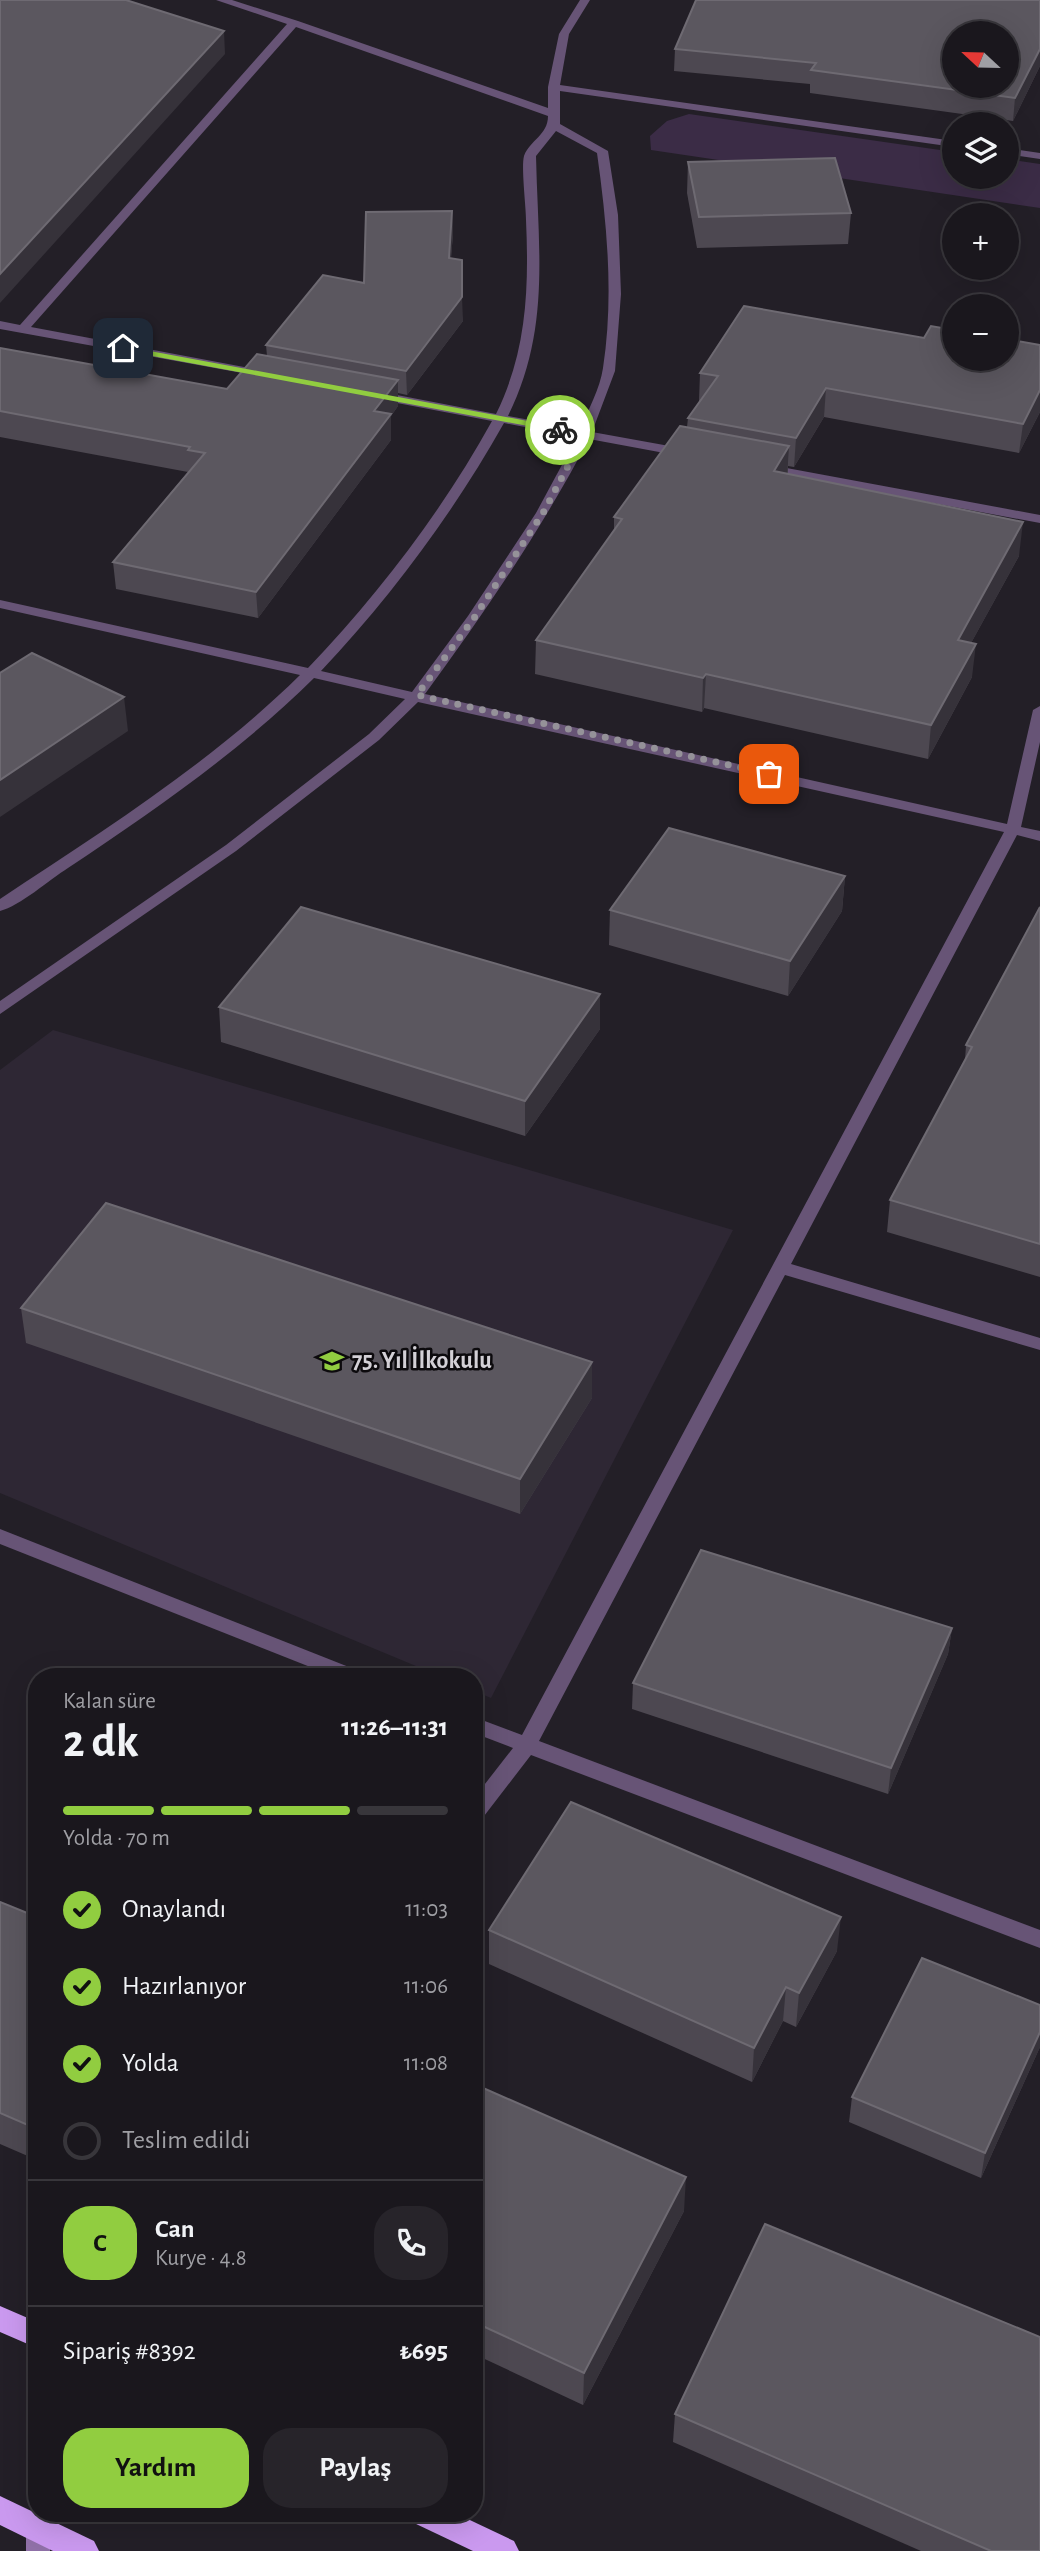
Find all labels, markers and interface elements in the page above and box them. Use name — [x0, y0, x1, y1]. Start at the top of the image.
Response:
north arrow — [942, 21, 1018, 98]
map controls — [942, 21, 1019, 371]
button: layers — [942, 112, 1019, 189]
button: + — [942, 203, 1019, 280]
button: − — [942, 294, 1019, 371]
pin — [93, 318, 153, 378]
icon: home — [104, 329, 142, 367]
courier — [525, 395, 595, 465]
icon: bike — [541, 411, 579, 449]
pin — [739, 744, 799, 804]
icon: bag — [750, 755, 788, 793]
place label: 75. Yıl İlkokulu — [352, 1346, 492, 1373]
school or university icon: 75. Yıl İlkokulu — [318, 1347, 346, 1375]
text: Kalan süre — [63, 1690, 156, 1713]
text: 11:26–11:31 — [341, 1714, 448, 1740]
text: 2 dk — [63, 1719, 139, 1765]
text: Yolda · 70 m — [63, 1827, 170, 1850]
icon: check — [63, 1891, 101, 1929]
text: Onaylandı — [122, 1896, 226, 1922]
text: 11:03 — [405, 1898, 448, 1921]
icon: check — [63, 1968, 101, 2006]
text: Hazırlanıyor — [122, 1973, 246, 1999]
text: 11:06 — [404, 1975, 448, 1998]
icon: check — [63, 2045, 101, 2083]
text: Yolda — [122, 2050, 179, 2076]
text: 11:08 — [404, 2052, 448, 2075]
text: Teslim edildi — [122, 2127, 250, 2153]
button: phone — [374, 2206, 448, 2280]
text: Can — [155, 2216, 195, 2242]
text: C — [93, 2230, 107, 2256]
text: Kurye · 4.8 — [155, 2247, 247, 2270]
text: Sipariş #8392 — [63, 2338, 196, 2364]
text: ₺695 — [399, 2338, 448, 2364]
button: Yardım — [63, 2428, 249, 2508]
button: Paylaş — [263, 2428, 448, 2508]

